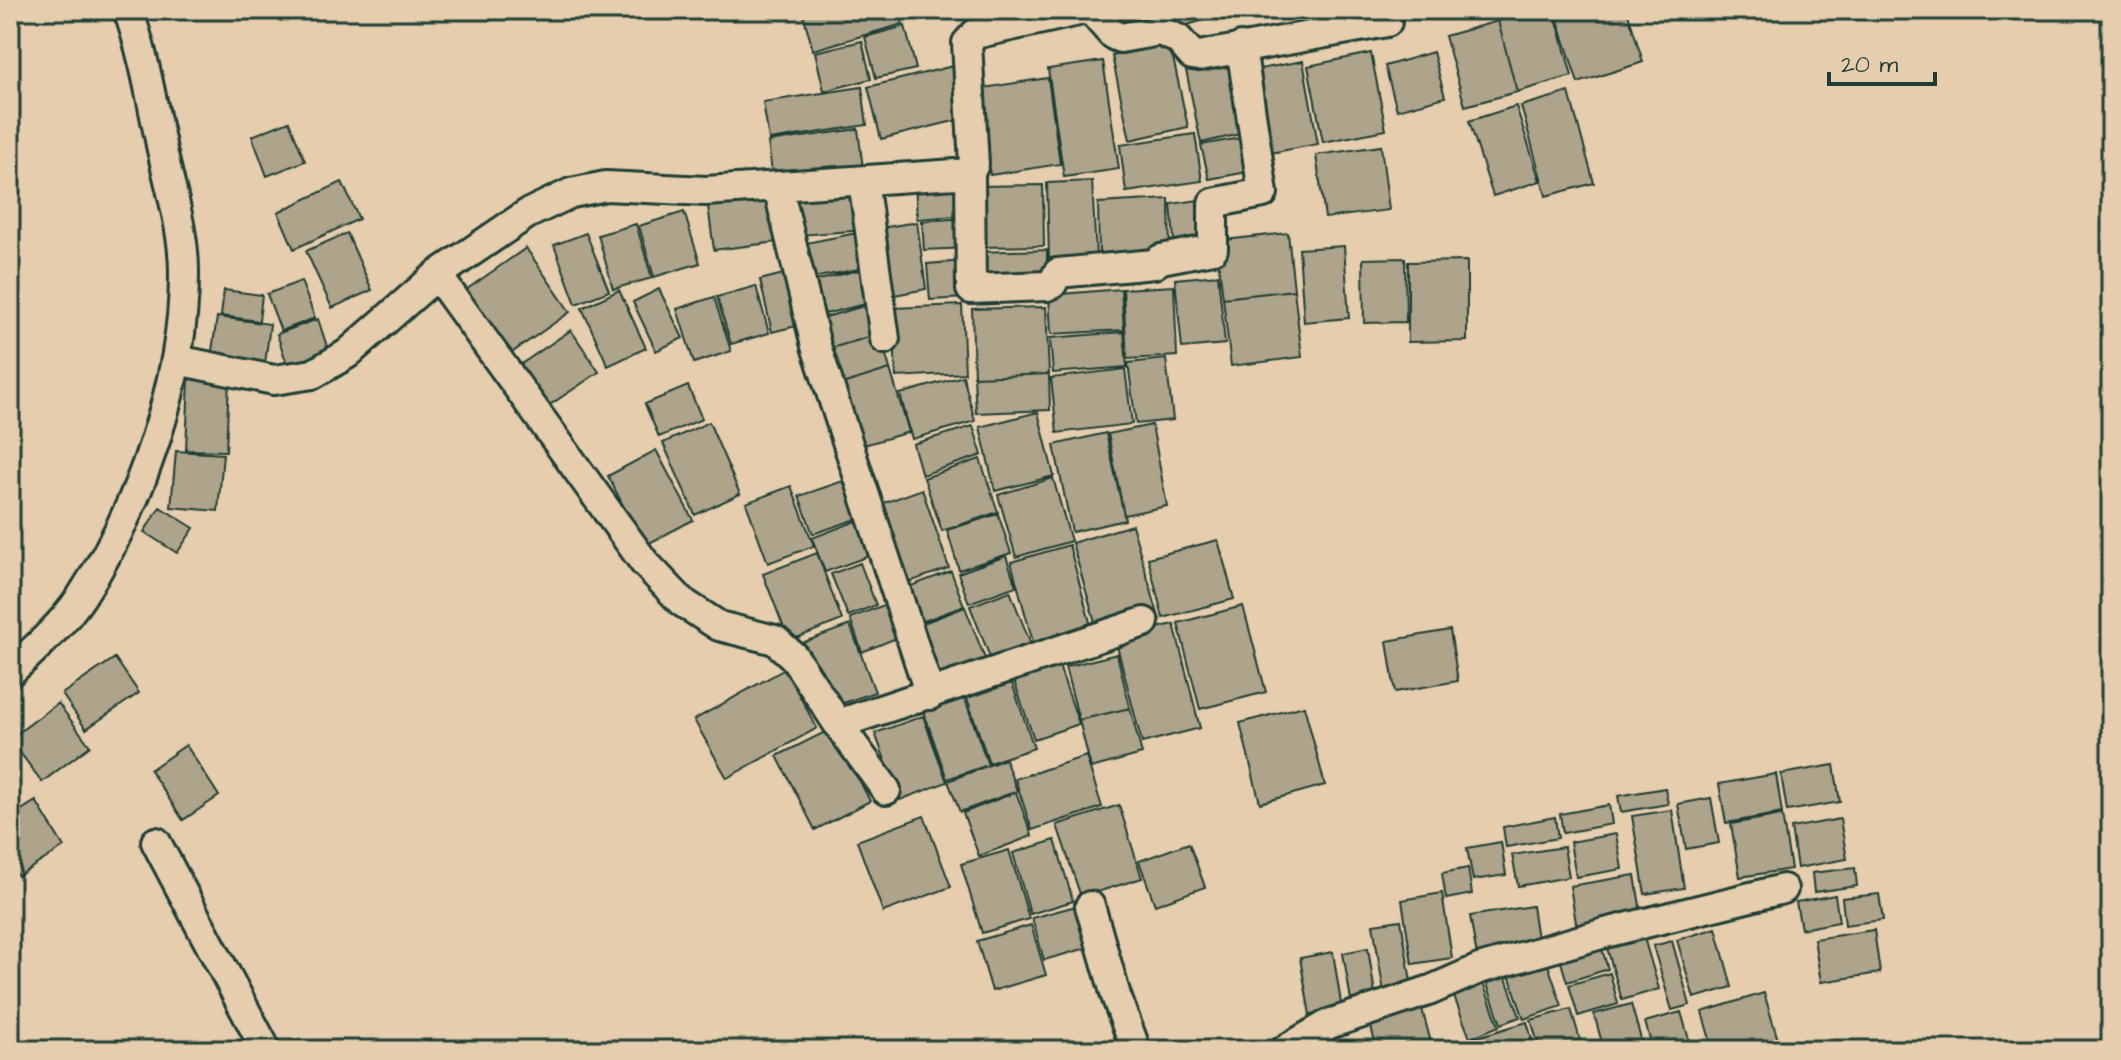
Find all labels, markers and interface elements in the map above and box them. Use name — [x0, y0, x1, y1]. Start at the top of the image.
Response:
scale bar — [1829, 36, 1935, 86]
text: 20 m — [1841, 48, 1898, 82]

